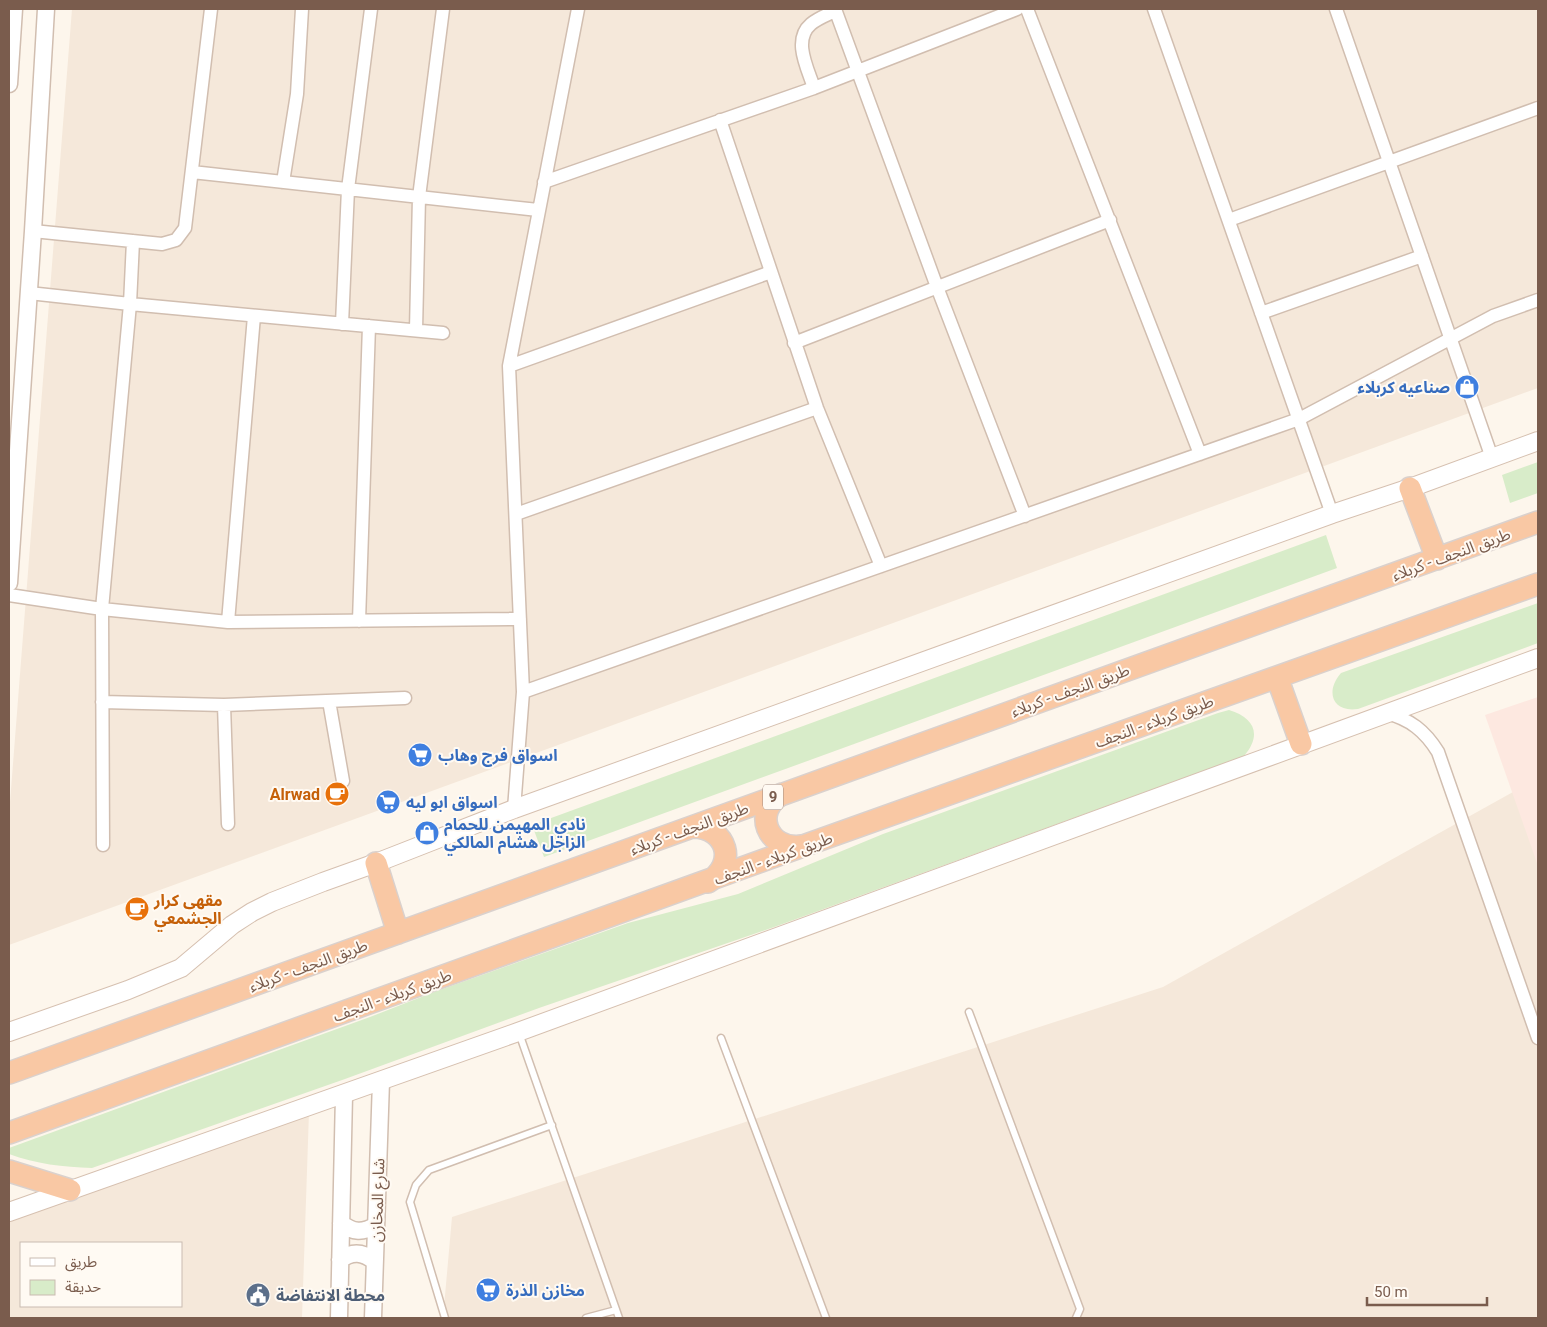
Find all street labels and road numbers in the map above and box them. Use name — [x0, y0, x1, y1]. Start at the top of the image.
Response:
street label: طريق النجف - كربلاء — [1389, 524, 1514, 586]
street label: طريق النجف - كربلاء — [1008, 660, 1133, 722]
street label: طريق كربلاء - النجف — [1092, 691, 1217, 753]
road number: 9 — [763, 784, 783, 810]
street label: طريق النجف - كربلاء — [627, 798, 752, 860]
street label: طريق كربلاء - النجف — [711, 828, 836, 890]
street label: طريق النجف - كربلاء — [246, 935, 371, 997]
street label: طريق كربلاء - النجف — [330, 965, 455, 1027]
street label: شارع المخازن — [367, 1158, 391, 1242]

